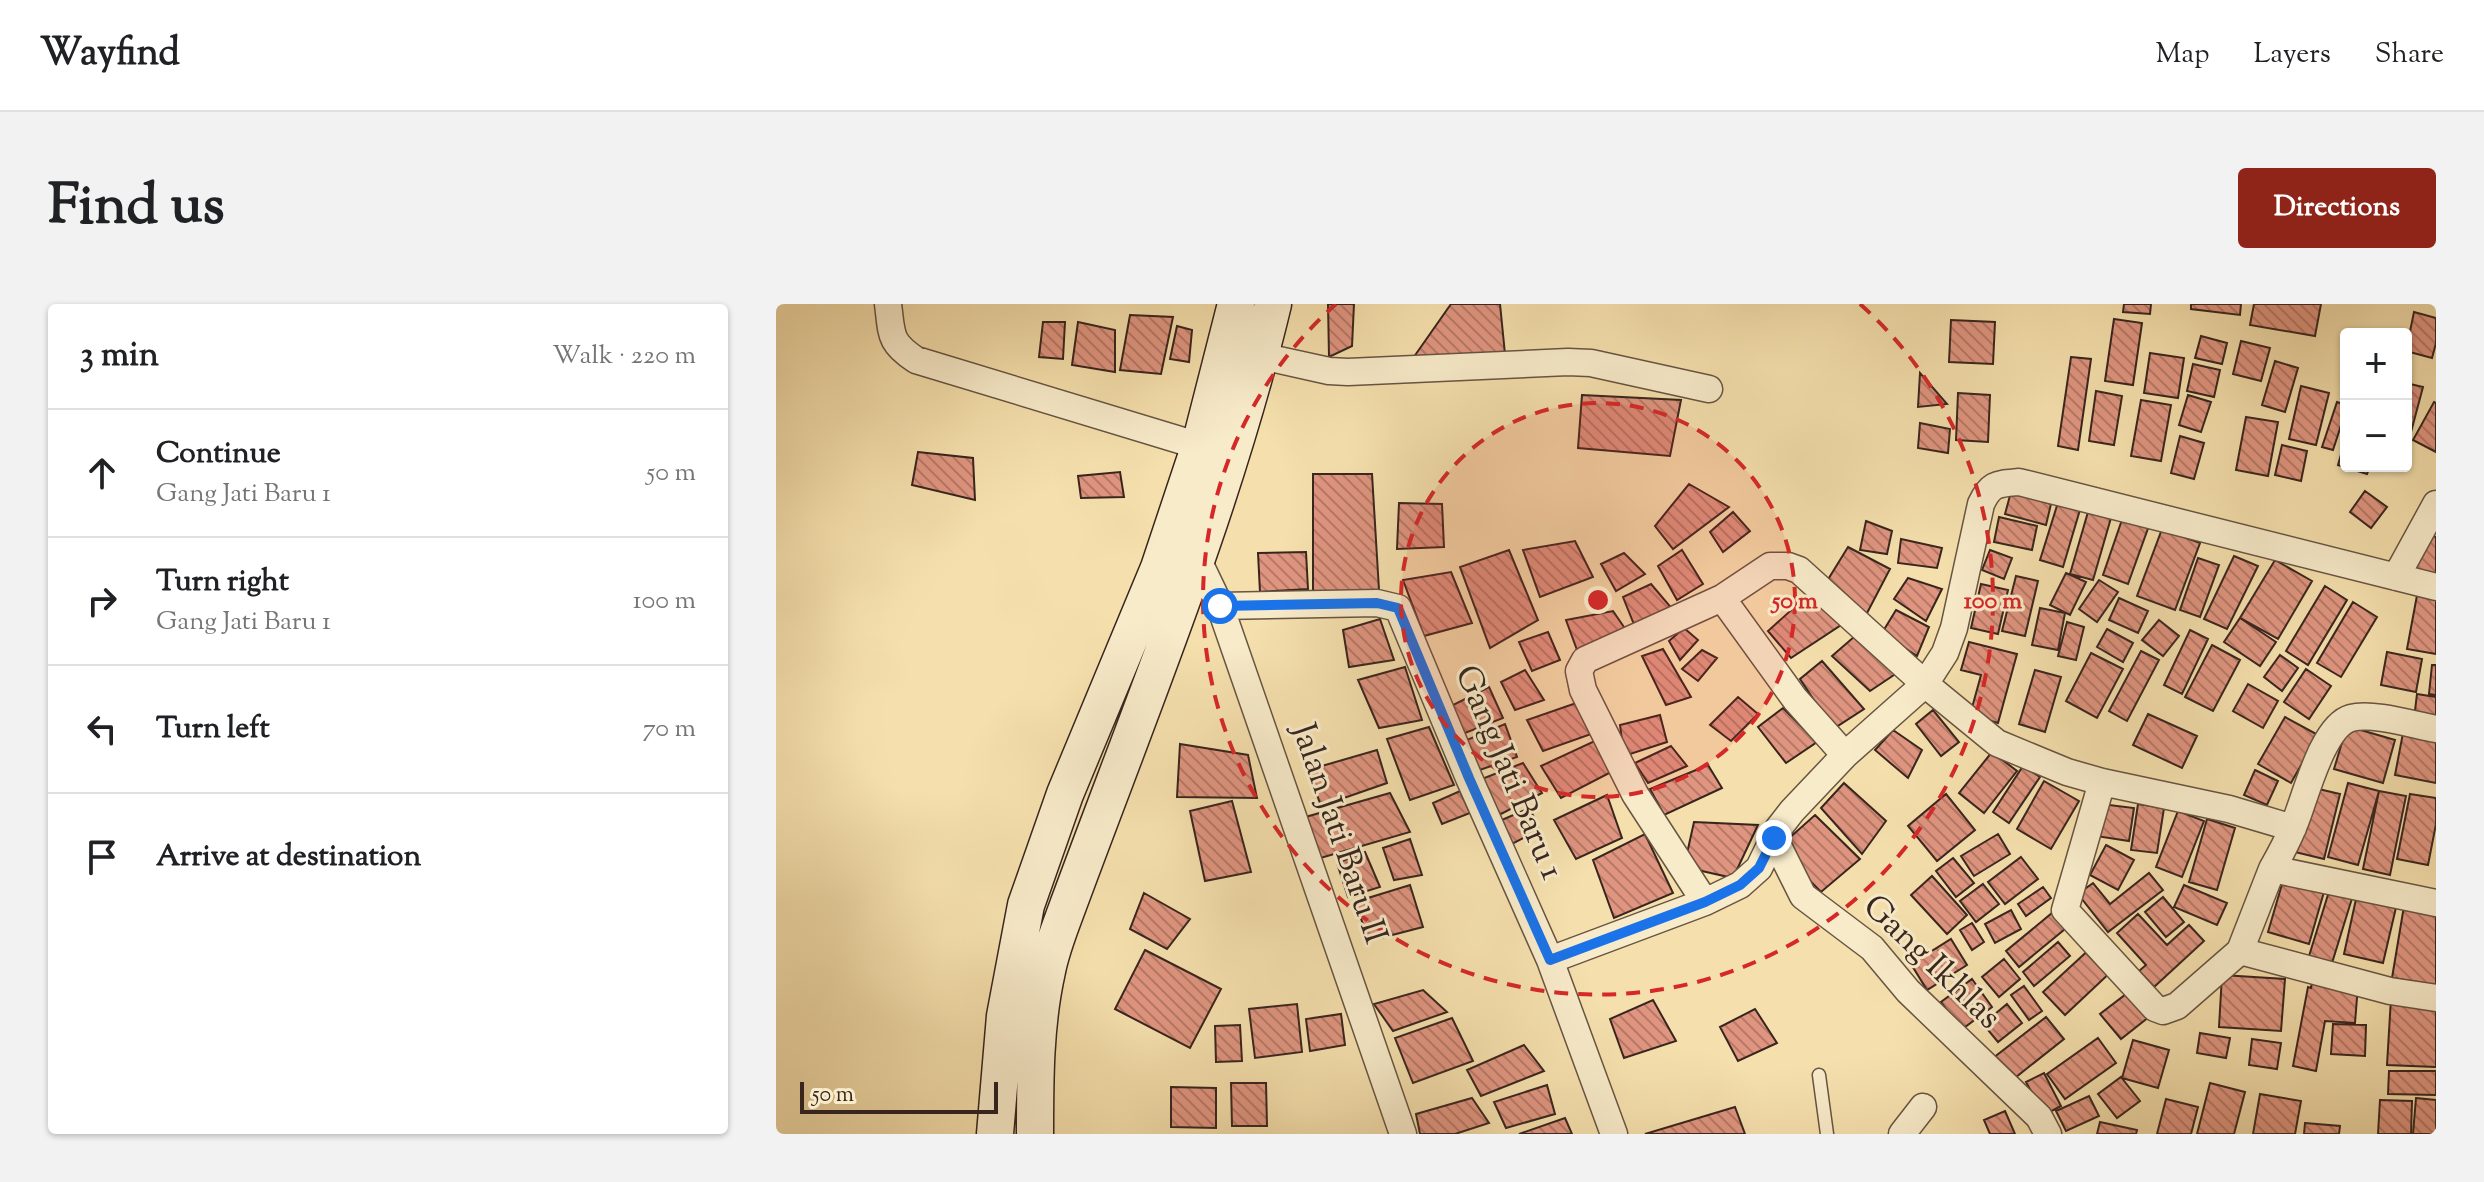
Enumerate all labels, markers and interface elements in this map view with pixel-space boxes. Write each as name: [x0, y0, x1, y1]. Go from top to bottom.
text: Wayfind: [40, 28, 180, 82]
text: Map: [2156, 35, 2209, 75]
text: Layers: [2253, 35, 2331, 75]
text: Share: [2375, 35, 2444, 75]
text: Find us: [48, 168, 224, 249]
button: Directions: [2238, 168, 2436, 248]
map controls: [2340, 328, 2412, 472]
button: +: [2340, 328, 2412, 400]
text: 3 min: [80, 332, 159, 381]
text: Walk · 220 m: [552, 338, 696, 375]
button: −: [2340, 400, 2412, 472]
text: Continue: [156, 433, 281, 476]
icon: ahead: [80, 451, 124, 495]
text: 50 m: [646, 455, 696, 492]
text: Gang Jati Baru 1: [156, 476, 331, 513]
text: Turn right: [156, 561, 289, 604]
icon: right: [80, 579, 124, 623]
text: 100 m: [633, 583, 696, 620]
text: 50 m: [1770, 585, 1818, 619]
text: 100 m: [1964, 585, 2022, 619]
centre of rings: [1584, 586, 1612, 614]
route start: [1202, 588, 1238, 624]
text: Gang Jati Baru 1: [156, 604, 331, 641]
street label: Gang Jati Baru 1: [1441, 658, 1575, 888]
icon: left: [80, 707, 124, 751]
text: Turn left: [156, 708, 270, 751]
text: 70 m: [643, 711, 696, 748]
street label: Jalan Jati Baru II: [1277, 715, 1399, 951]
route end: [1756, 820, 1792, 856]
icon: arrive: [80, 835, 124, 879]
text: Arrive at destination: [156, 836, 421, 879]
street label: Gang Ikhlas: [1851, 884, 2011, 1042]
scale bar: [800, 1078, 998, 1114]
text: 50 m: [812, 1080, 854, 1112]

